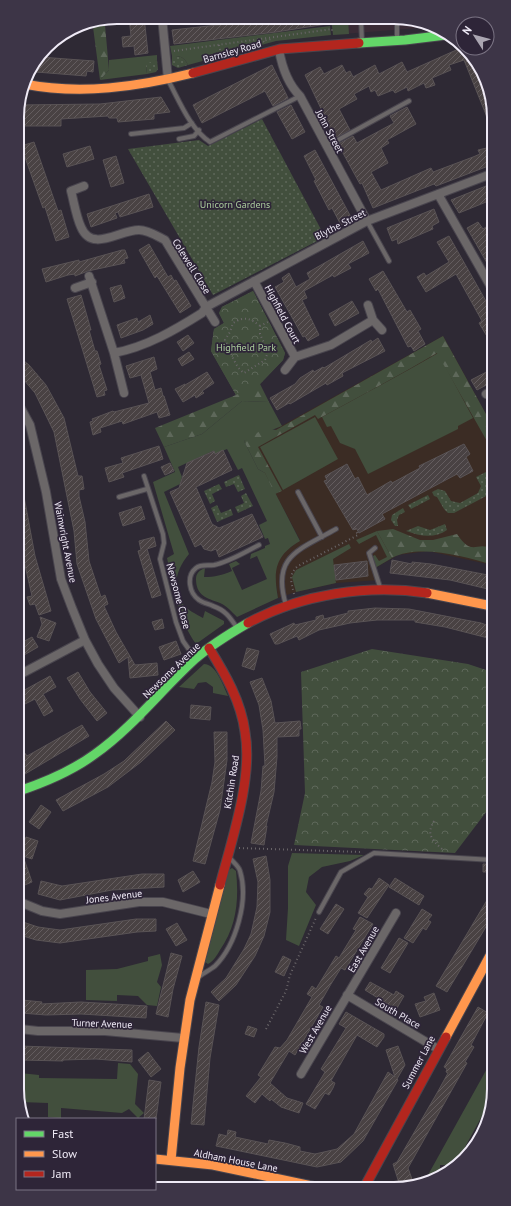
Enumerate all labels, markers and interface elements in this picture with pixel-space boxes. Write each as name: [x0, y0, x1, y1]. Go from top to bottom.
north arrow: [455, 16, 495, 56]
text: N: [459, 23, 475, 37]
street label: Barnsley Road: [202, 37, 263, 66]
street label: John Street: [312, 106, 347, 156]
park label: Unicorn Gardens: [200, 198, 270, 211]
street label: Blythe Street: [313, 206, 368, 243]
street label: Colewell Close: [169, 236, 214, 296]
street label: Highfield Court: [262, 283, 304, 346]
park label: Highfield Park: [216, 341, 276, 354]
street label: Wainwright Avenue: [51, 500, 80, 584]
street label: Newsome Close: [163, 562, 194, 631]
street label: Newsome Avenue: [140, 639, 203, 701]
street label: Kitchin Road: [221, 754, 242, 810]
street label: Jones Avenue: [84, 887, 143, 907]
street label: East Avenue: [345, 924, 382, 975]
street label: South Place: [373, 995, 423, 1032]
street label: West Avenue: [296, 1003, 335, 1056]
street label: Turner Avenue: [71, 1016, 133, 1031]
street label: Summer Lane: [399, 1033, 438, 1091]
legend: [16, 1118, 156, 1190]
text: Fast: [52, 1126, 73, 1141]
text: Slow: [52, 1146, 77, 1161]
street label: Aldham House Lane: [193, 1146, 279, 1175]
text: Jam: [51, 1166, 71, 1181]

